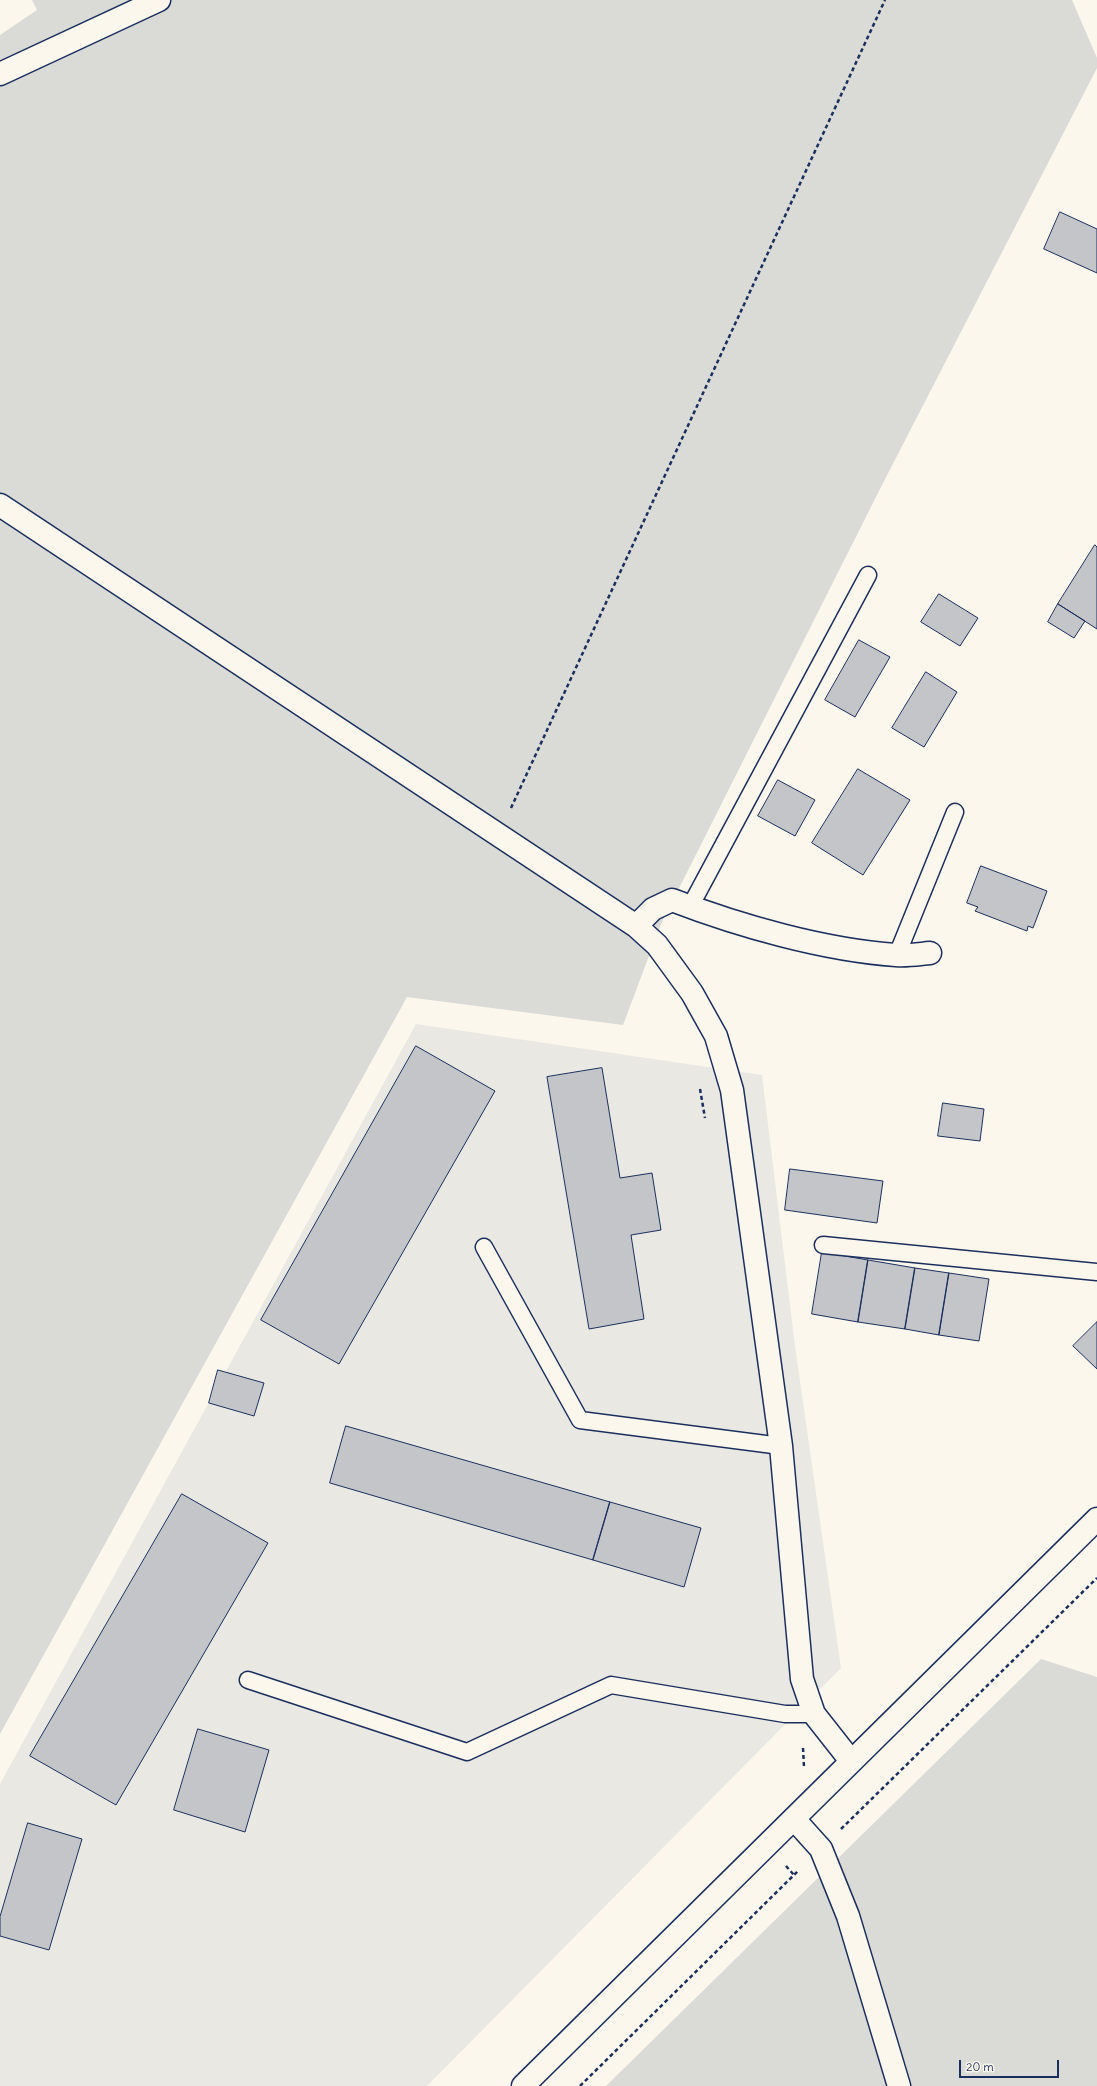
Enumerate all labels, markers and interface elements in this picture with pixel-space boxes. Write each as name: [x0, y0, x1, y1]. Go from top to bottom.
scale bar: [961, 2052, 1061, 2078]
text: 20 m: [966, 2059, 994, 2074]

